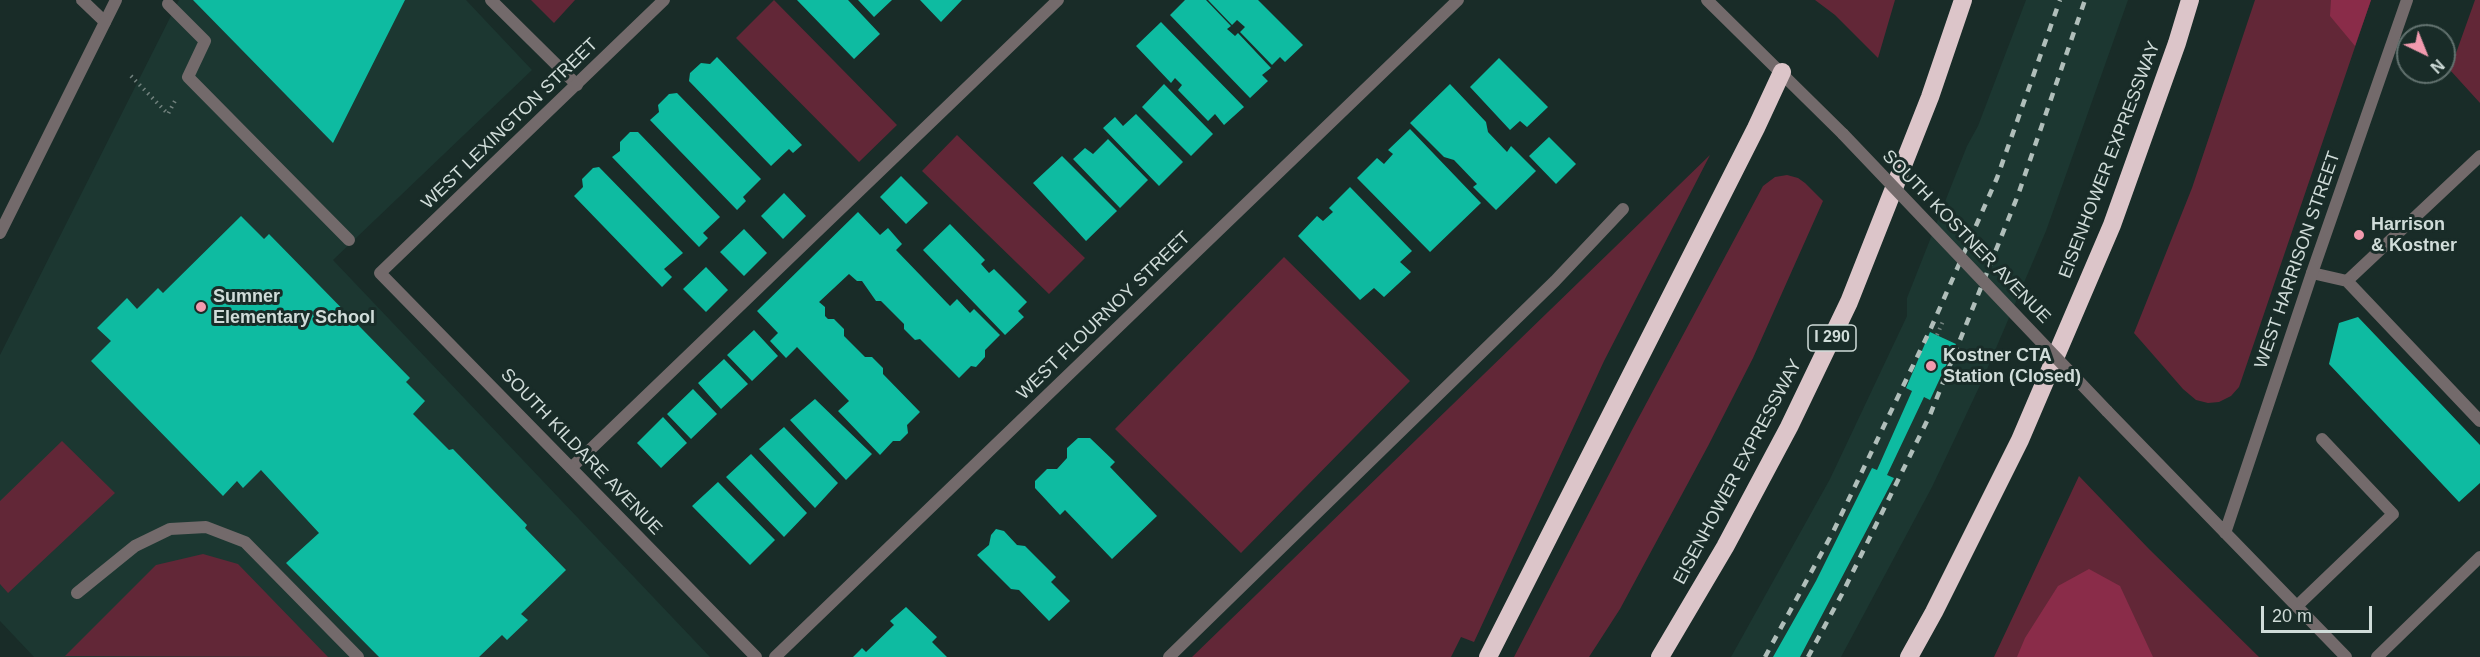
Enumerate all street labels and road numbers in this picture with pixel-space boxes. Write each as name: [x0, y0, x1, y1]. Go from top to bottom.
street label: WEST LEXINGTON STREET: [417, 34, 603, 214]
street label: EISENHOWER EXPRESSWAY: [2055, 38, 2165, 282]
street label: SOUTH KOSTNER AVENUE: [1877, 146, 2055, 328]
street label: WEST HARRISON STREET: [2251, 149, 2345, 371]
street label: WEST FLOURNOY STREET: [1013, 227, 1195, 405]
road number: I 290: [1808, 325, 1856, 351]
street label: EISENHOWER EXPRESSWAY: [1669, 356, 1807, 588]
street label: SOUTH KILDARE AVENUE: [496, 364, 666, 540]

